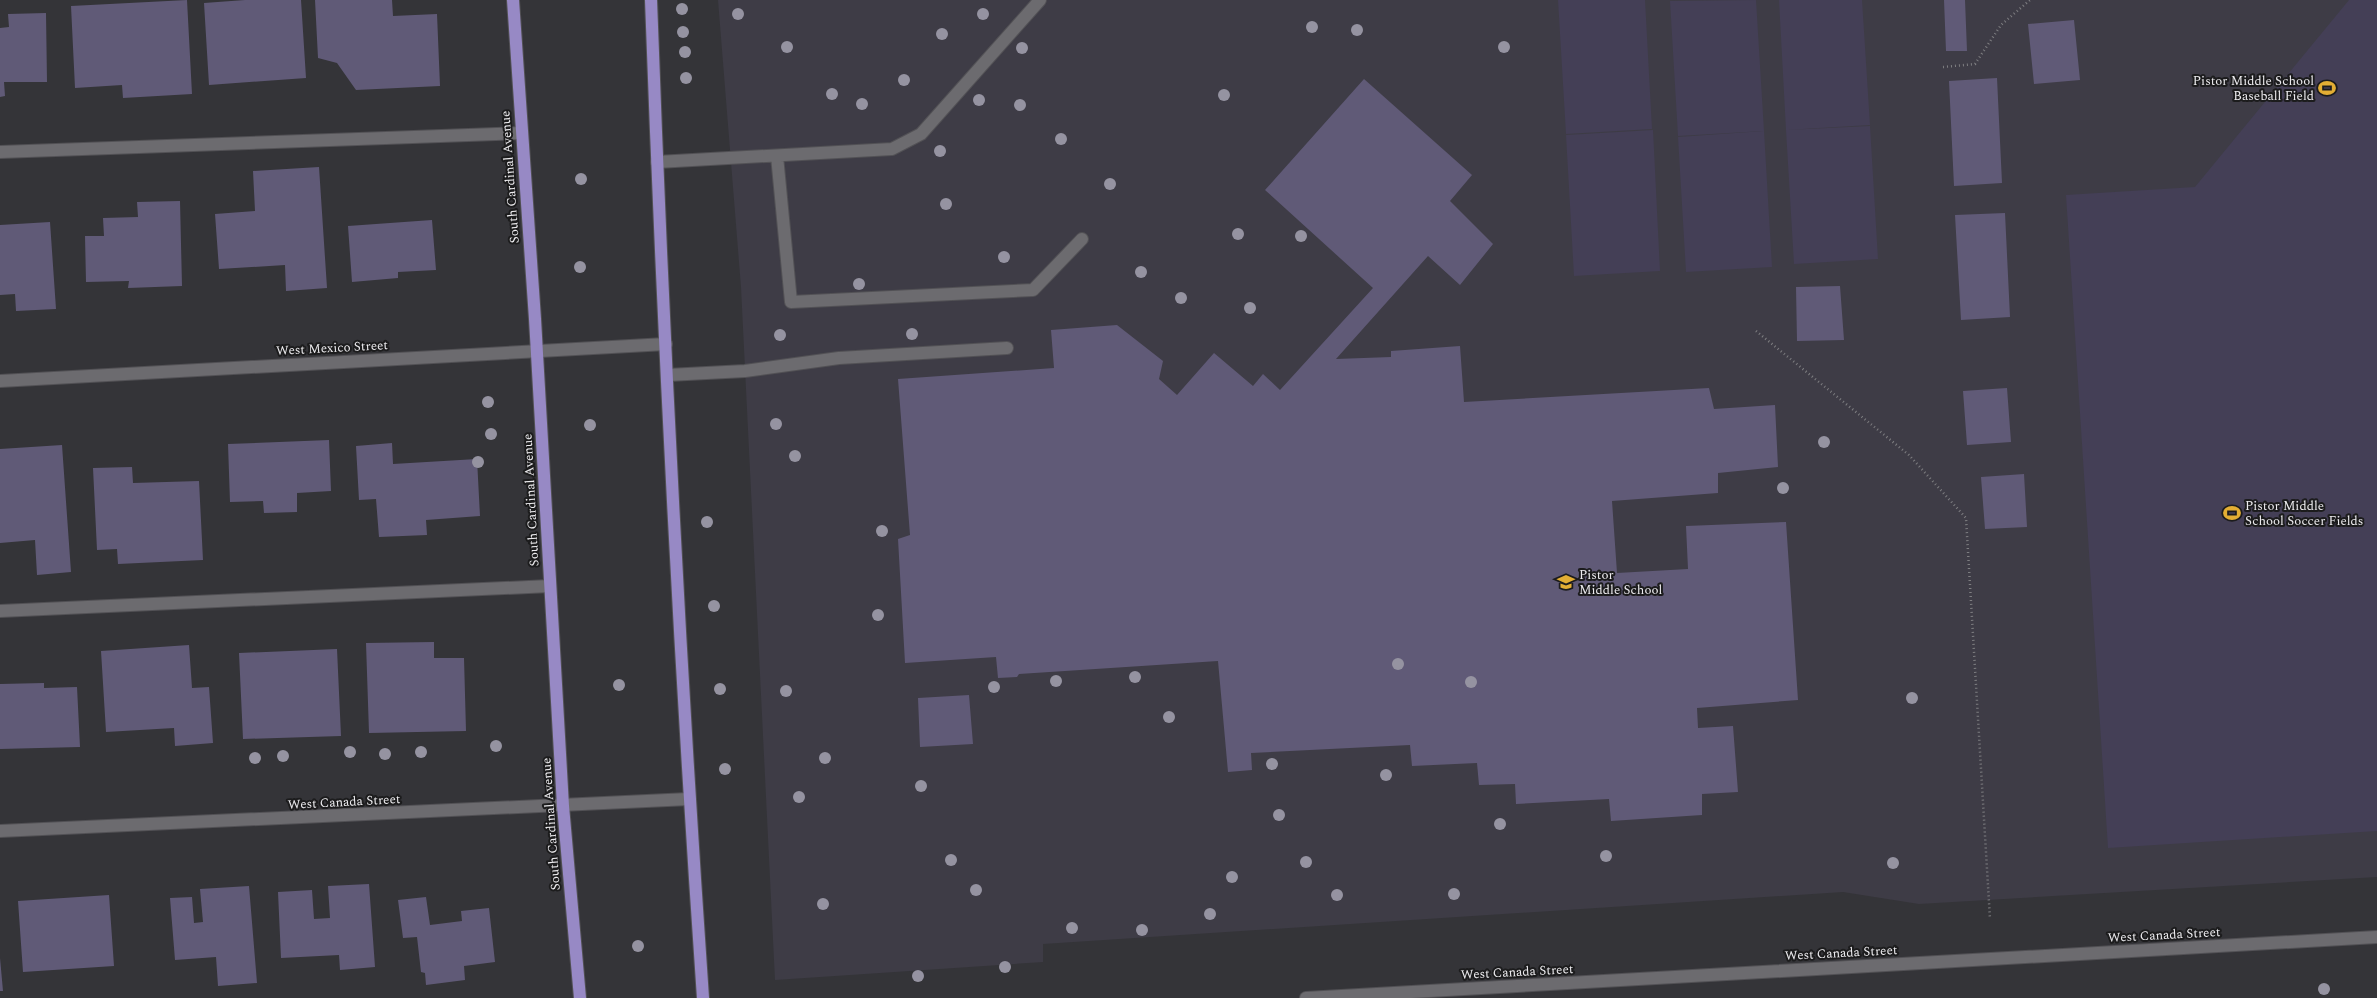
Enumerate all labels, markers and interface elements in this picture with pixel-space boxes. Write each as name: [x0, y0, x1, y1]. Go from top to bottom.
place label: Pistor Middle School Baseball Field: [2193, 71, 2314, 106]
sports icon: Pistor Middle School Baseball Field: [2317, 78, 2337, 98]
street label: South Cardinal Avenue: [495, 110, 525, 244]
street label: West Mexico Street: [276, 335, 389, 361]
street label: South Cardinal Avenue: [518, 433, 544, 567]
place label: Pistor Middle School Soccer Fields: [2245, 496, 2363, 531]
sports icon: Pistor Middle School Soccer Fields: [2222, 503, 2242, 523]
place label: Pistor Middle School: [1579, 565, 1662, 600]
school or university icon: Pistor Middle School: [1556, 572, 1576, 592]
street label: South Cardinal Avenue: [536, 757, 566, 891]
street label: West Canada Street: [287, 789, 401, 815]
street label: West Canada Street: [2107, 922, 2221, 948]
street label: West Canada Street: [1784, 940, 1898, 966]
street label: West Canada Street: [1460, 959, 1574, 985]

